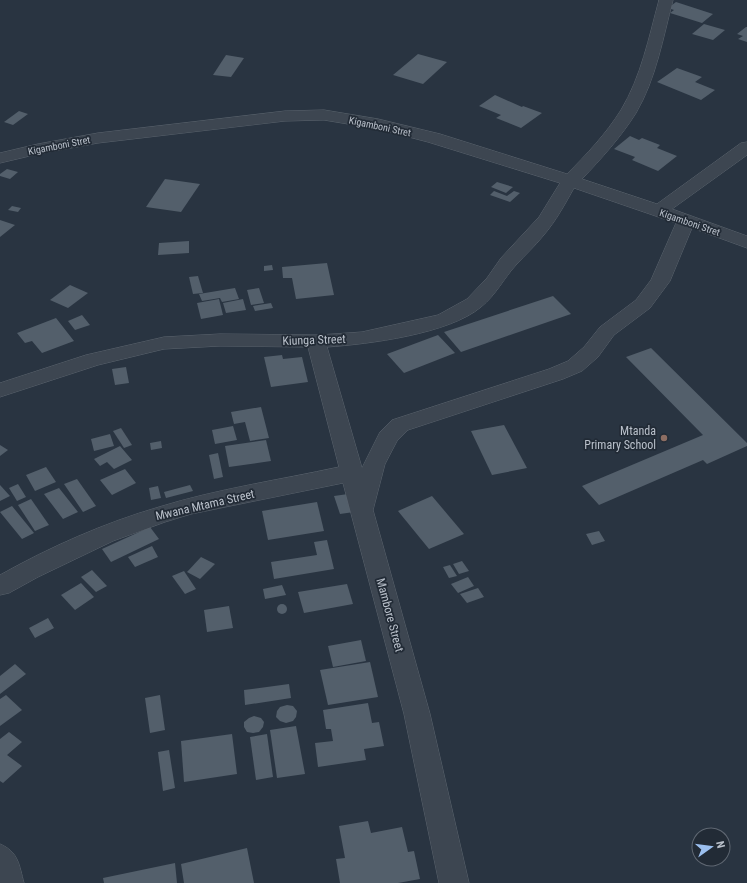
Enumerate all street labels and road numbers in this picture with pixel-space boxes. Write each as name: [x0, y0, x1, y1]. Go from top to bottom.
street label: Kigamboni Stret: [348, 115, 412, 138]
street label: Kigamboni Stret: [27, 134, 91, 157]
street label: Kigamboni Stret: [658, 207, 722, 238]
street label: Kiunga Street: [282, 332, 346, 348]
street label: Mwana Mtama Street: [154, 487, 256, 523]
street label: Mambore Street: [373, 577, 407, 654]

